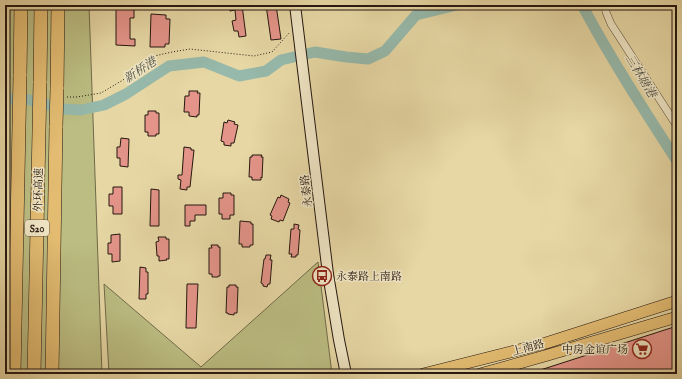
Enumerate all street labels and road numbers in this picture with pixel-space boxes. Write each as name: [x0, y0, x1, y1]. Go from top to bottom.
street label: 外环高速: [32, 168, 46, 212]
street label: 永泰路: [298, 174, 316, 208]
road number: S20: [25, 220, 49, 236]
street label: 上南路: [511, 337, 546, 359]

